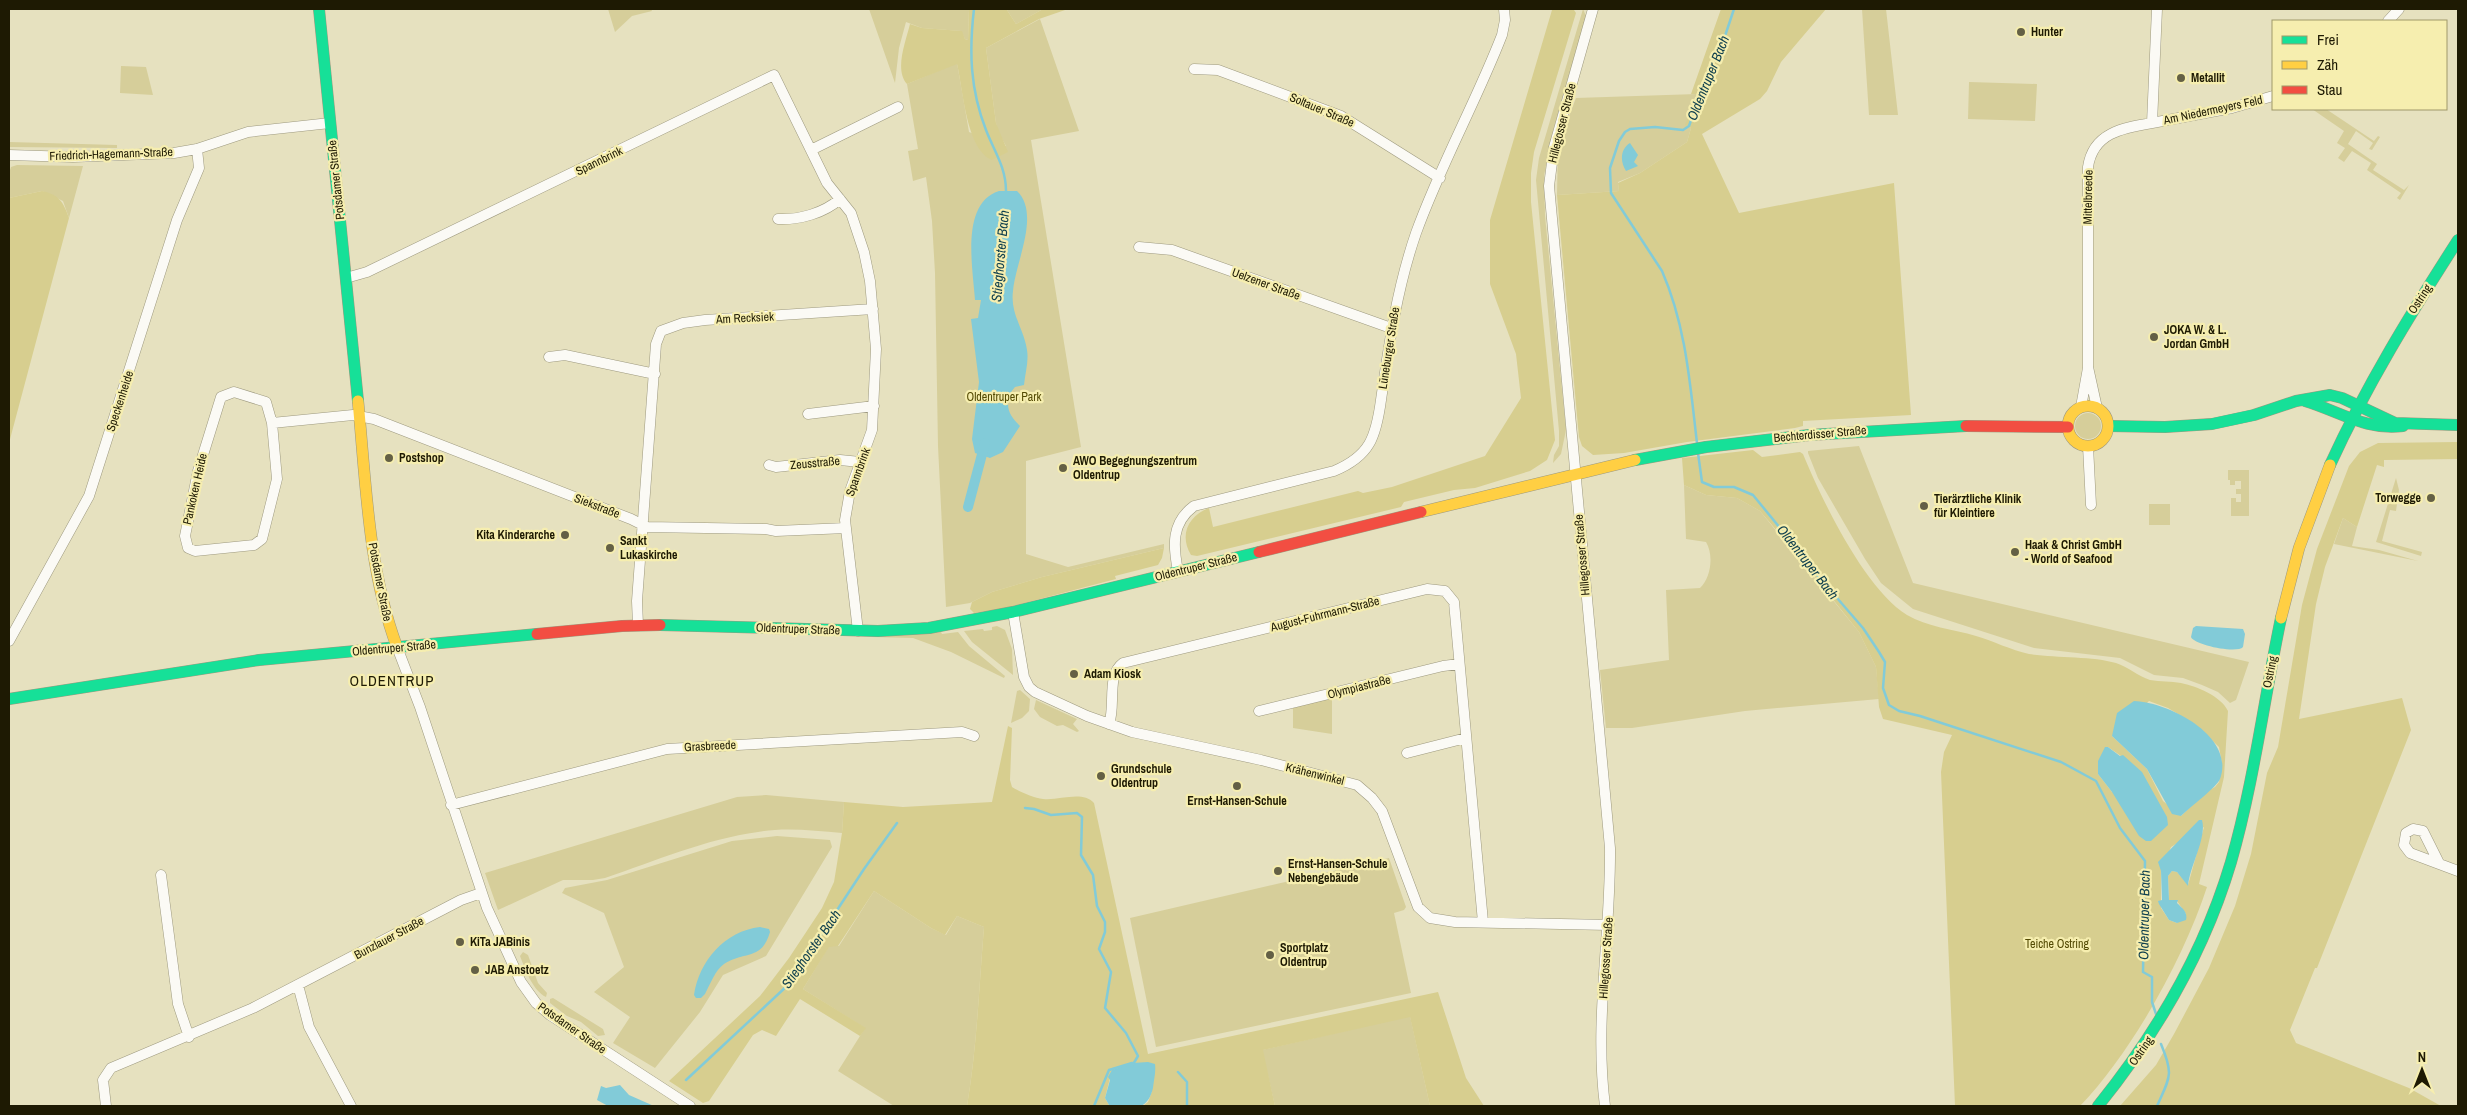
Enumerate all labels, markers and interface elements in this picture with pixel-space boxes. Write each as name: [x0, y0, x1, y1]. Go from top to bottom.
legend: [2272, 20, 2447, 110]
place label: Hunter: [2031, 24, 2063, 40]
marker: Hunter: [2015, 26, 2027, 38]
text: Frei: [2317, 29, 2339, 50]
water label: Oldentruper Bach: [1683, 33, 1733, 123]
text: Zäh: [2317, 54, 2338, 75]
place label: Metallit: [2191, 70, 2226, 86]
marker: Metallit: [2175, 72, 2187, 84]
text: Stau: [2317, 79, 2342, 100]
street label: Hillegosser Straße: [1544, 82, 1580, 164]
street label: Soltauer Straße: [1287, 89, 1357, 131]
street label: Am Niedermeyers Feld: [2161, 92, 2264, 129]
street label: Potsdamer Straße: [324, 139, 348, 221]
street label: Spannbrink: [573, 143, 625, 179]
street label: Friedrich-Hagemann-Straße: [49, 144, 173, 164]
street label: Mittelbreede: [2080, 170, 2096, 224]
water label: Stieghorster Bach: [987, 209, 1013, 303]
street label: Uelzener Straße: [1230, 264, 1302, 304]
street label: Ostring: [2404, 281, 2436, 317]
street label: Lüneburger Straße: [1375, 306, 1403, 390]
street label: Am Recksiek: [715, 308, 774, 328]
place label: JOKA W. & L. Jordan GmbH: [2164, 322, 2229, 352]
marker: JOKA W. & L. Jordan GmbH: [2148, 331, 2160, 343]
street label: Speckenheide: [103, 369, 137, 433]
park label: Oldentruper Park: [967, 389, 1042, 405]
street label: Bechterdisser Straße: [1773, 422, 1867, 446]
street label: Spannbrink: [842, 446, 874, 498]
place label: Postshop: [399, 450, 444, 466]
street label: Pankoken Heide: [179, 452, 211, 526]
marker: Postshop: [383, 452, 395, 464]
street label: Zeusstraße: [790, 453, 840, 473]
place label: AWO Begegnungszentrum Oldentrup: [1073, 453, 1197, 483]
marker: AWO Begegnungszentrum Oldentrup: [1057, 462, 1069, 474]
street label: Siekstraße: [572, 490, 622, 522]
place label: Torwegge: [2375, 490, 2422, 506]
place label: Tierärztliche Klinik für Kleintiere: [1934, 491, 2022, 521]
marker: Torwegge: [2425, 492, 2437, 504]
marker: Tierärztliche Klinik für Kleintiere: [1918, 500, 1930, 512]
street label: Hillegosser Straße: [1570, 514, 1594, 596]
water label: Oldentruper Bach: [1773, 521, 1843, 603]
place label: Kita Kinderarche: [476, 527, 556, 543]
marker: Kita Kinderarche: [559, 529, 571, 541]
place label: Sankt Lukaskirche: [620, 533, 678, 563]
place label: Haak & Christ GmbH - World of Seafood: [2025, 537, 2122, 567]
street label: Potsdamer Straße: [365, 541, 395, 623]
marker: Sankt Lukaskirche: [604, 542, 616, 554]
marker: Haak & Christ GmbH - World of Seafood: [2009, 546, 2021, 558]
street label: Oldentruper Straße: [1153, 549, 1239, 585]
street label: August-Fuhrmann-Straße: [1268, 593, 1381, 636]
street label: Oldentruper Straße: [756, 620, 840, 638]
street label: Oldentruper Straße: [351, 636, 437, 660]
street label: Ostring: [2259, 654, 2281, 689]
place label: Adam Kiosk: [1084, 666, 1141, 682]
marker: Adam Kiosk: [1068, 668, 1080, 680]
district label: OLDENTRUP: [350, 670, 434, 691]
street label: Olympiastraße: [1326, 671, 1392, 703]
street label: Grasbreede: [684, 737, 736, 755]
street label: Krähenwinkel: [1284, 759, 1346, 789]
place label: Grundschule Oldentrup: [1111, 761, 1172, 791]
marker: Grundschule Oldentrup: [1095, 770, 1107, 782]
marker: Ernst-Hansen-Schule: [1231, 780, 1243, 792]
place label: Ernst-Hansen-Schule: [1187, 793, 1287, 809]
place label: Ernst-Hansen-Schule Nebengebäude: [1288, 856, 1388, 886]
marker: Ernst-Hansen-Schule Nebengebäude: [1272, 865, 1284, 877]
water label: Oldentruper Bach: [2134, 870, 2154, 960]
water label: Stieghorster Bach: [777, 906, 845, 992]
street label: Bunzlauer Straße: [351, 913, 427, 963]
street label: Hillegosser Straße: [1595, 917, 1617, 999]
place label: KiTa JABinis: [470, 934, 531, 950]
marker: KiTa JABinis: [454, 936, 466, 948]
park label: Teiche Ostring: [2025, 936, 2090, 952]
place label: Sportplatz Oldentrup: [1280, 940, 1328, 970]
marker: Sportplatz Oldentrup: [1264, 949, 1276, 961]
place label: JAB Anstoetz: [485, 962, 549, 978]
marker: JAB Anstoetz: [469, 964, 481, 976]
street label: Potsdamer Straße: [535, 999, 609, 1057]
street label: Ostring: [2125, 1033, 2157, 1069]
north arrow: [2397, 1045, 2447, 1095]
text: N: [2418, 1048, 2426, 1066]

